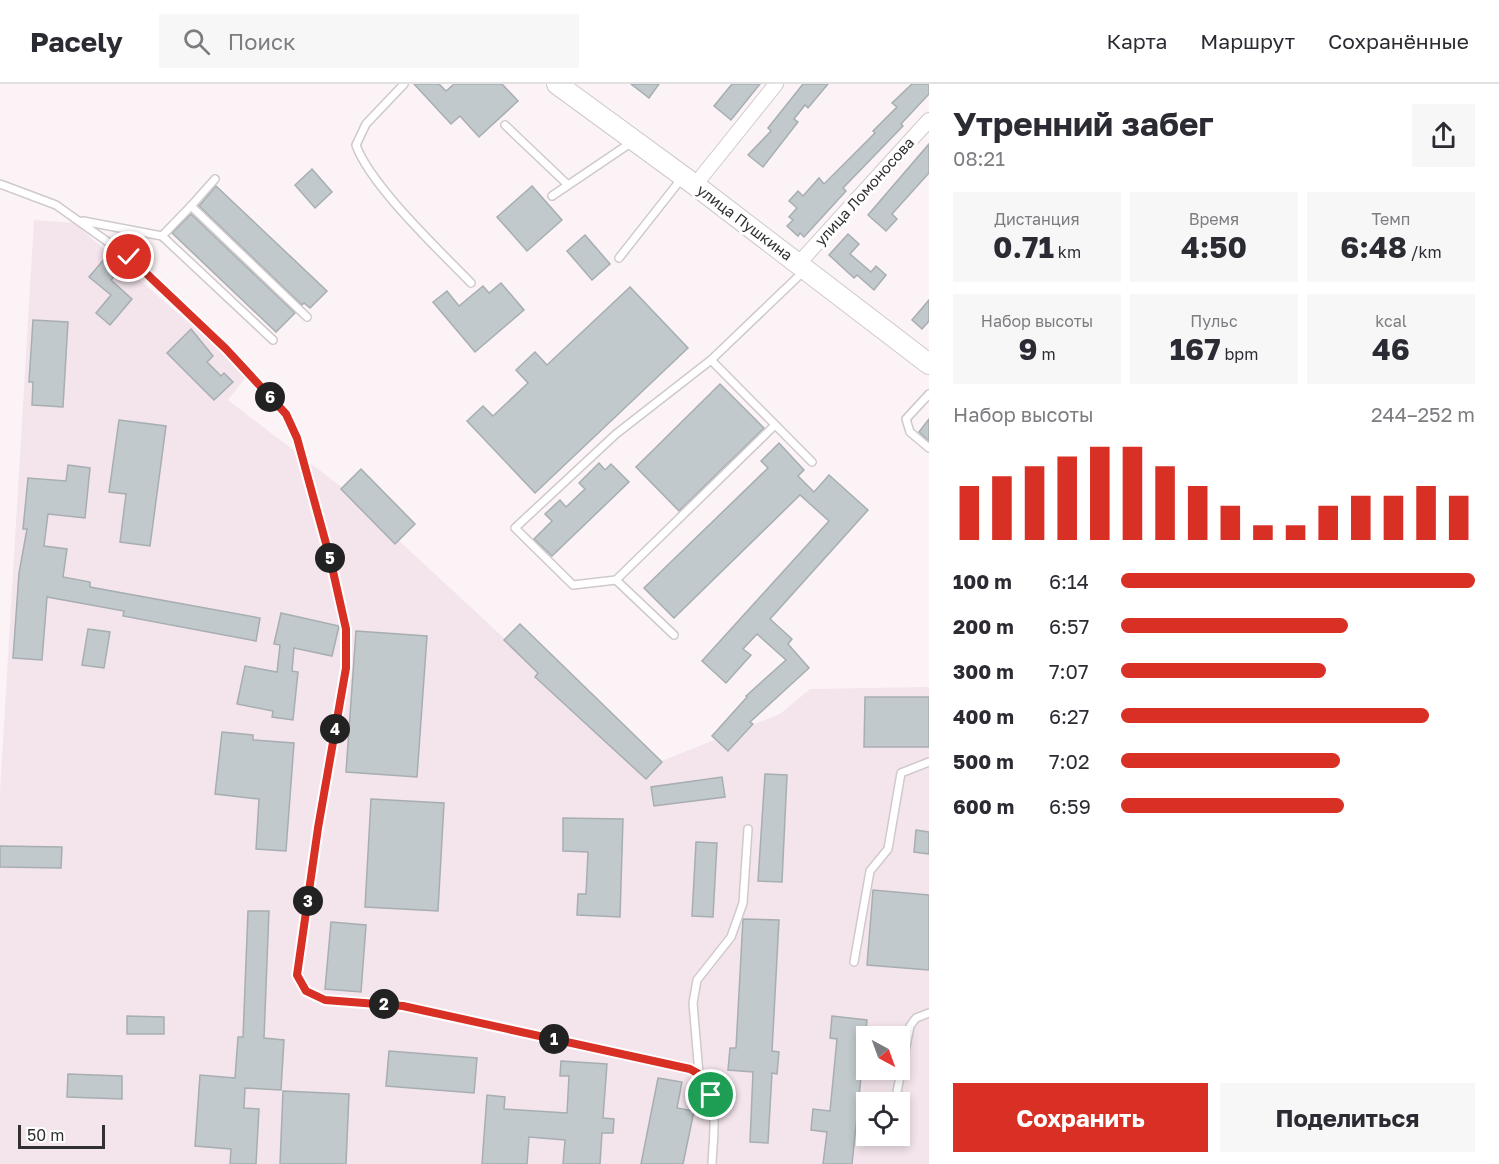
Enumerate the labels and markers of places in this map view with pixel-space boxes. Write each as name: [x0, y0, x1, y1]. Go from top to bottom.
pin: [103, 231, 154, 282]
pin: 6: [255, 382, 285, 412]
pin: 5: [315, 543, 345, 573]
pin: 4: [320, 714, 350, 744]
pin: 3: [293, 886, 323, 916]
pin: 2: [369, 989, 399, 1019]
pin: 1: [539, 1024, 569, 1054]
pin: [685, 1069, 736, 1120]

